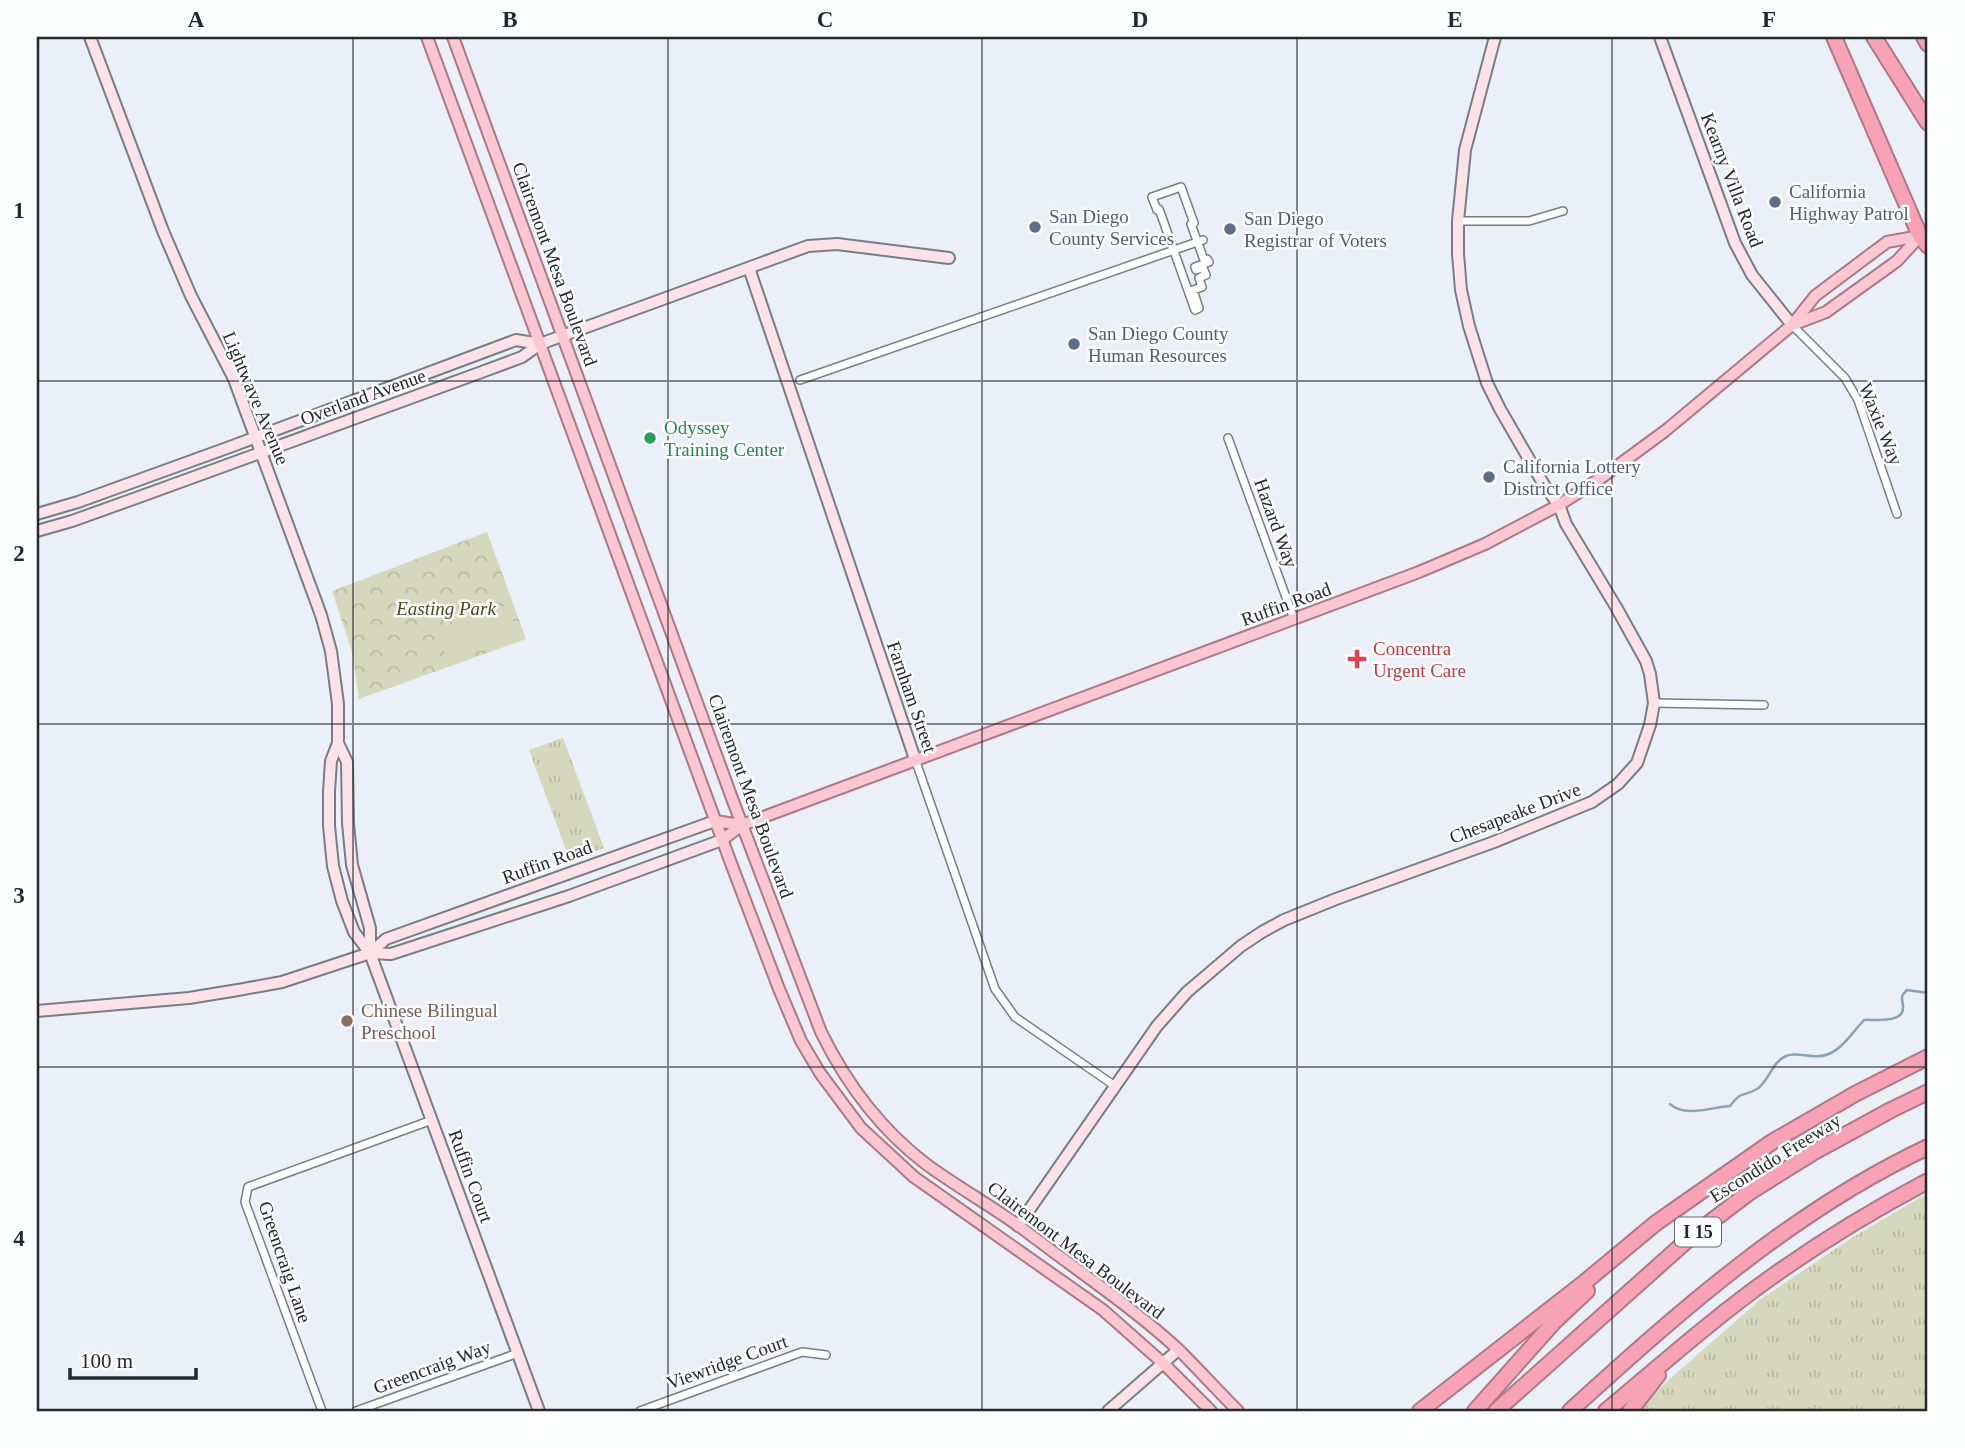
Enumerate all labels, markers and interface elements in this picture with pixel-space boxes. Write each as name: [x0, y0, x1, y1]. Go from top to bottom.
text: A: [188, 7, 205, 32]
text: B: [502, 7, 518, 32]
text: C: [817, 7, 833, 32]
text: D: [1132, 7, 1148, 32]
text: E: [1447, 7, 1463, 32]
text: F: [1762, 7, 1776, 32]
street label: Kearny Villa Road: [1697, 110, 1767, 251]
street label: Clairemont Mesa Boulevard: [508, 159, 602, 369]
place label: California Highway Patrol: [1789, 181, 1909, 224]
marker: California Highway Patrol: [1767, 194, 1783, 210]
text: 1: [13, 198, 25, 223]
place label: San Diego County Services: [1049, 206, 1174, 249]
place label: San Diego Registrar of Voters: [1244, 208, 1387, 251]
marker: San Diego County Services: [1027, 219, 1043, 235]
marker: San Diego Registrar of Voters: [1222, 221, 1238, 237]
place label: San Diego County Human Resources: [1088, 323, 1229, 366]
street label: Lightwave Avenue: [218, 328, 294, 468]
marker: San Diego County Human Resources: [1066, 336, 1082, 352]
street label: Overland Avenue: [297, 365, 429, 429]
street label: Waxie Way: [1855, 380, 1907, 469]
place label: Odyssey Training Center: [664, 417, 785, 460]
marker: Odyssey Training Center: [642, 430, 658, 446]
place label: California Lottery District Office: [1503, 456, 1641, 499]
marker: California Lottery District Office: [1481, 469, 1497, 485]
street label: Hazard Way: [1250, 475, 1302, 571]
text: 2: [13, 541, 25, 566]
street label: Ruffin Road: [1238, 578, 1334, 630]
park label: Easting Park: [395, 598, 496, 619]
street label: Farnham Street: [883, 638, 941, 756]
place label: Concentra Urgent Care: [1373, 638, 1466, 681]
marker: Concentra Urgent Care: [1347, 649, 1367, 669]
street label: Clairemont Mesa Boulevard: [704, 691, 798, 901]
street label: Chesapeake Drive: [1446, 778, 1584, 848]
street label: Ruffin Road: [499, 836, 595, 888]
text: 3: [13, 883, 25, 908]
place label: Chinese Bilingual Preschool: [361, 1000, 498, 1043]
marker: Chinese Bilingual Preschool: [339, 1013, 355, 1029]
street label: Escondido Freeway: [1706, 1109, 1845, 1207]
street label: Ruffin Court: [444, 1127, 498, 1226]
street label: Clairemont Mesa Boulevard: [984, 1177, 1169, 1323]
street label: Greencraig Lane: [254, 1198, 316, 1326]
road number: I 15: [1675, 1218, 1721, 1246]
text: 4: [13, 1226, 25, 1251]
street label: Viewridge Court: [664, 1330, 791, 1394]
scale bar: [70, 1336, 196, 1380]
street label: Greencraig Way: [371, 1336, 494, 1398]
text: 100 m: [80, 1349, 133, 1373]

